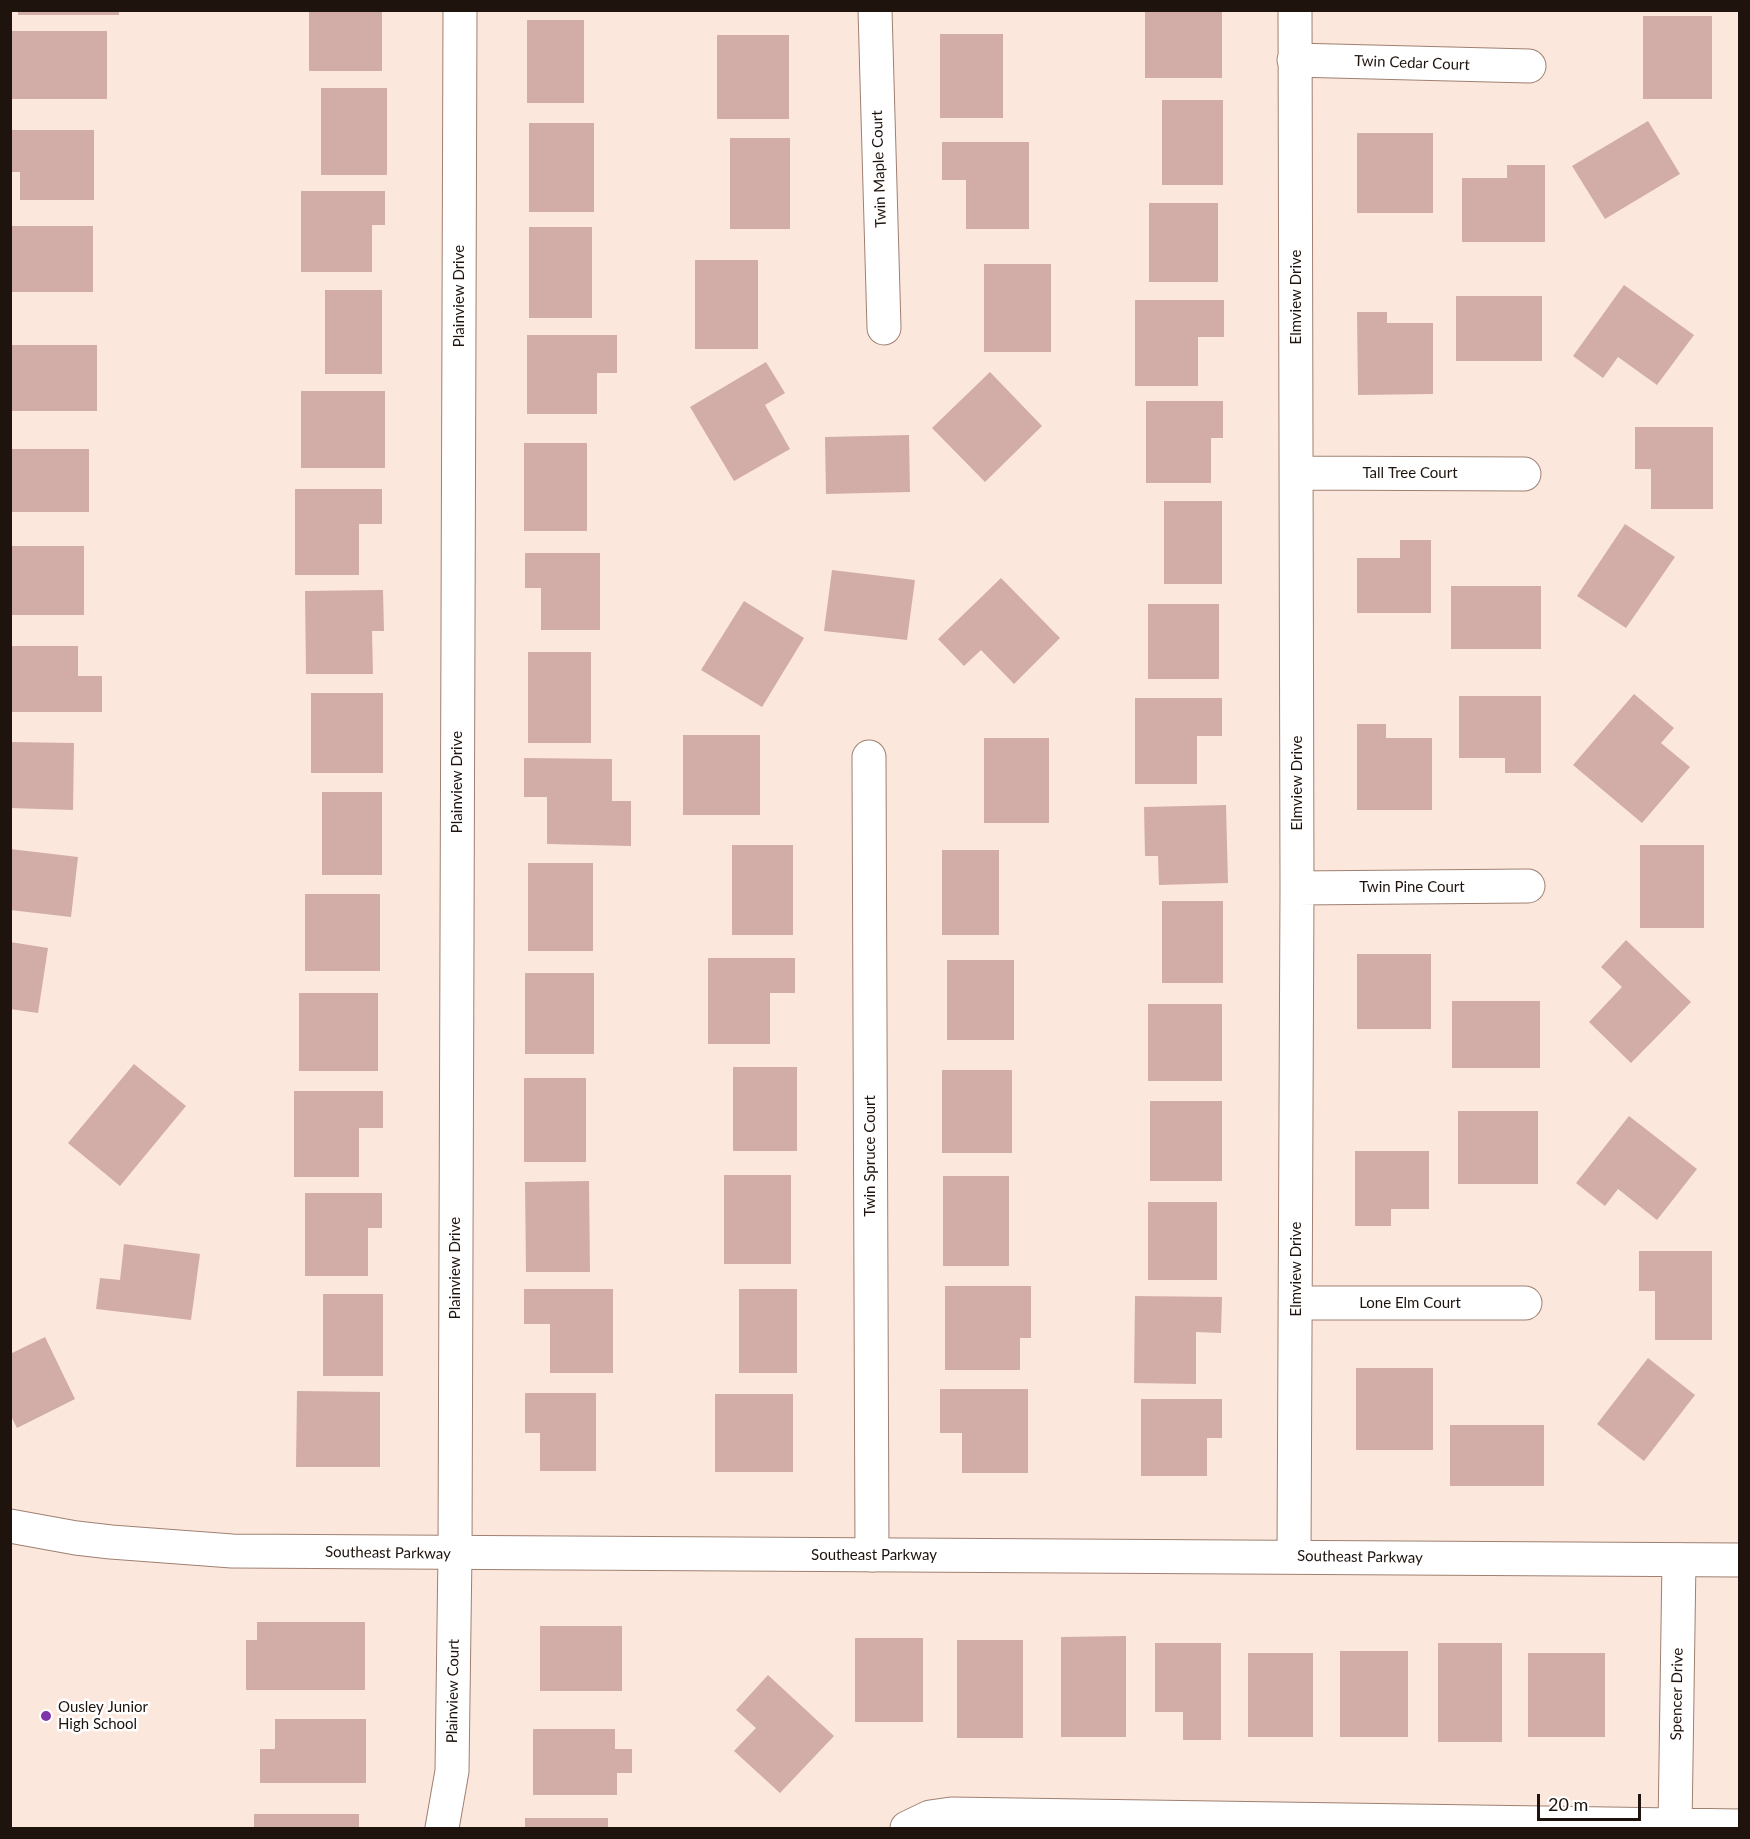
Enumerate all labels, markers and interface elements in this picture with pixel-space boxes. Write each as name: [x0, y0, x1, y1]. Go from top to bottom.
street label: Twin Cedar Court: [1354, 52, 1470, 74]
street label: Twin Maple Court: [868, 110, 890, 228]
street label: Plainview Drive: [450, 245, 468, 347]
street label: Elmview Drive: [1287, 250, 1305, 344]
street label: Tall Tree Court: [1362, 464, 1458, 482]
street label: Plainview Drive: [448, 731, 466, 833]
street label: Elmview Drive: [1288, 736, 1306, 830]
street label: Twin Pine Court: [1359, 878, 1465, 896]
street label: Twin Spruce Court: [861, 1095, 879, 1217]
street label: Plainview Drive: [446, 1217, 464, 1319]
street label: Elmview Drive: [1287, 1222, 1305, 1316]
street label: Lone Elm Court: [1359, 1294, 1461, 1312]
street label: Southeast Parkway: [325, 1543, 451, 1563]
street label: Southeast Parkway: [811, 1546, 937, 1564]
street label: Southeast Parkway: [1297, 1547, 1423, 1567]
street label: Plainview Court: [443, 1639, 463, 1743]
street label: Spencer Drive: [1667, 1648, 1687, 1740]
place label: Ousley Junior High School: [58, 1698, 148, 1733]
marker: Ousley Junior High School: [39, 1709, 53, 1723]
scale bar: [1540, 1782, 1644, 1820]
text: 20 m: [1548, 1793, 1588, 1815]

